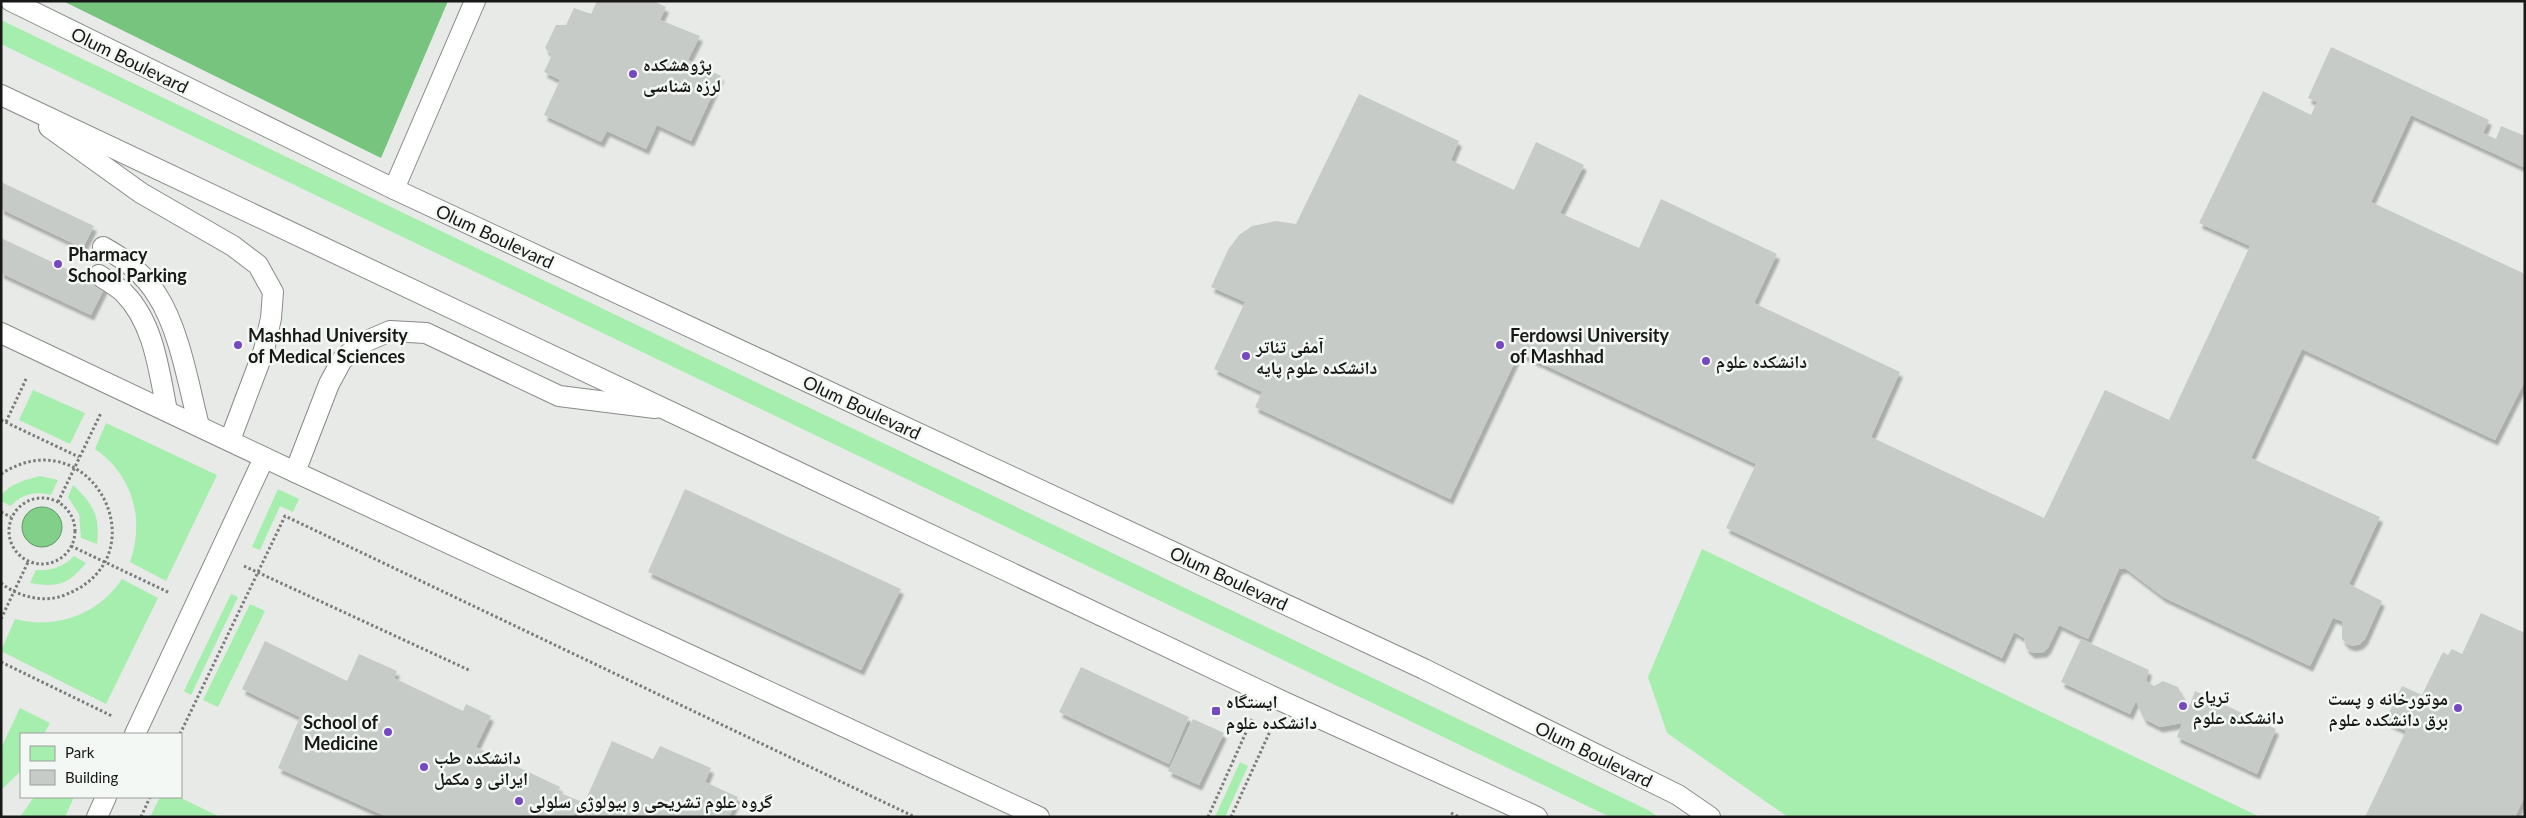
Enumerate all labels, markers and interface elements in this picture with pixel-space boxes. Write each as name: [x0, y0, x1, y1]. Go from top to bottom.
street label: Olum Boulevard: [68, 22, 192, 98]
place label: پژوهشکده لرزه شناسی: [643, 53, 721, 97]
marker: پژوهشکده لرزه شناسی: [627, 68, 639, 80]
street label: Olum Boulevard: [433, 199, 557, 273]
place label: Pharmacy School Parking: [68, 243, 187, 286]
marker: Pharmacy School Parking: [52, 258, 64, 270]
place label: Mashhad University of Medical Sciences: [248, 324, 408, 367]
place label: Ferdowsi University of Mashhad: [1510, 324, 1670, 367]
place label: آمفی تئاتر دانشکده علوم پایه: [1255, 335, 1378, 380]
marker: Mashhad University of Medical Sciences: [232, 339, 244, 351]
marker: Ferdowsi University of Mashhad: [1494, 339, 1506, 351]
marker: آمفی تئاتر دانشکده علوم پایه: [1240, 350, 1252, 362]
place label: دانشکده علوم: [1716, 350, 1807, 374]
marker: دانشکده علوم: [1700, 355, 1712, 367]
street label: Olum Boulevard: [800, 370, 924, 444]
street label: Olum Boulevard: [1167, 541, 1291, 615]
place label: تریای دانشکده علوم: [2193, 685, 2284, 730]
place label: موتورخانه و پست برق دانشکده علوم: [2328, 687, 2448, 732]
place label: ایستگاه دانشکده علوم: [1226, 690, 1317, 735]
marker: تریای دانشکده علوم: [2177, 700, 2189, 712]
marker: موتورخانه و پست برق دانشکده علوم: [2452, 702, 2464, 714]
marker: ایستگاه دانشکده علوم: [1210, 705, 1222, 717]
place label: School of Medicine: [303, 711, 379, 754]
street label: Olum Boulevard: [1532, 716, 1656, 792]
marker: School of Medicine: [382, 726, 394, 738]
legend: [20, 733, 182, 798]
text: Park: [65, 743, 95, 761]
place label: دانشکده طب ایرانی و مکمل: [434, 746, 528, 790]
marker: دانشکده طب ایرانی و مکمل: [418, 761, 430, 773]
text: Building: [65, 768, 118, 786]
place label: گروه علوم تشریحی و بیولوژی سلولی: [529, 790, 773, 814]
marker: گروه علوم تشریحی و بیولوژی سلولی: [513, 795, 525, 807]

